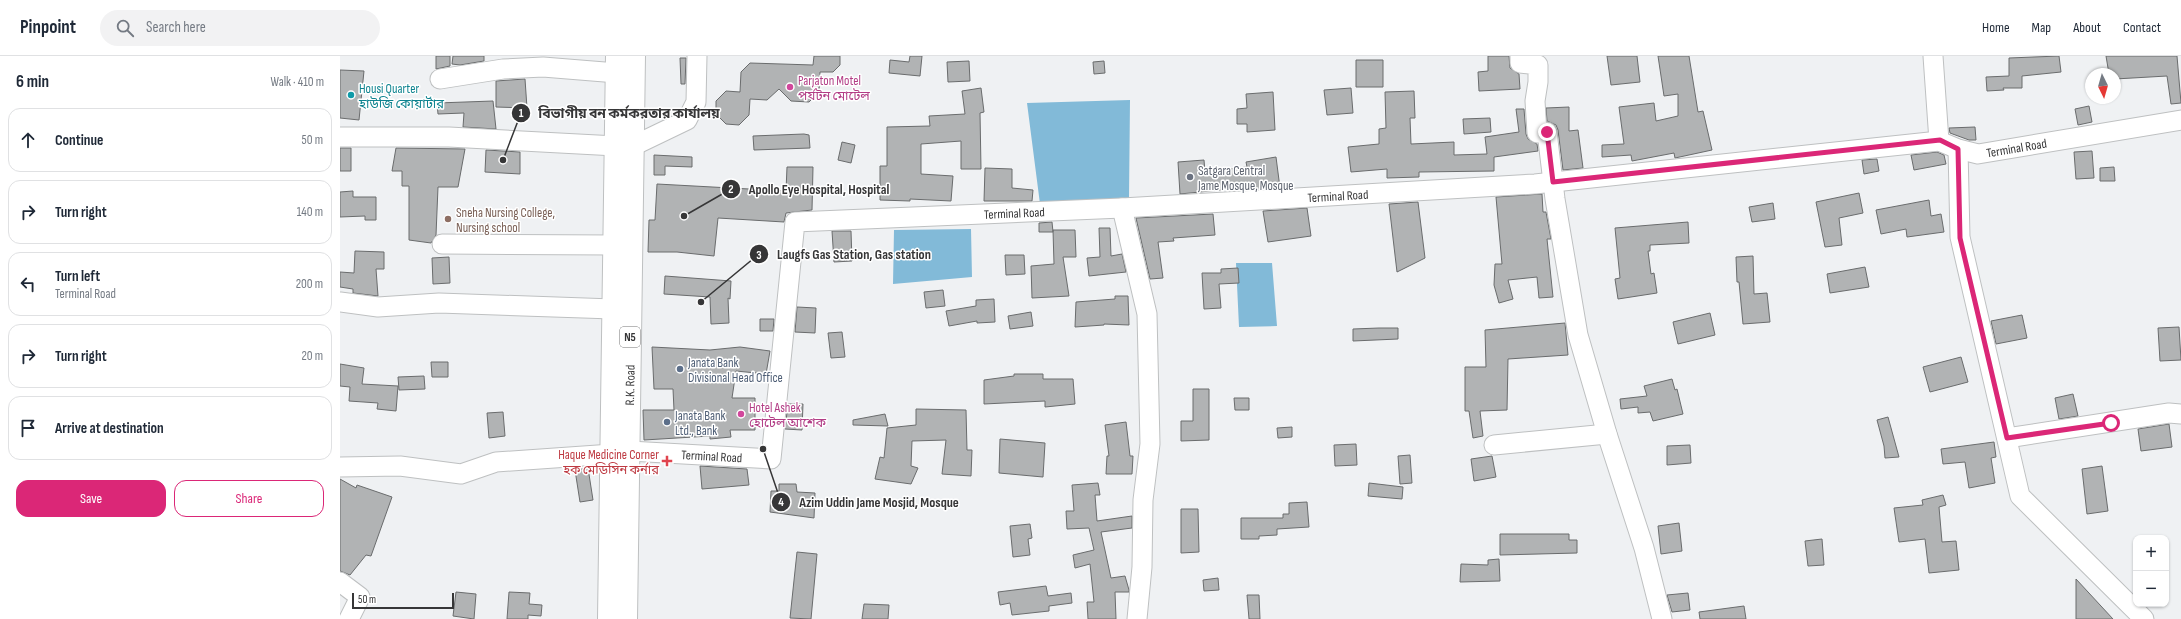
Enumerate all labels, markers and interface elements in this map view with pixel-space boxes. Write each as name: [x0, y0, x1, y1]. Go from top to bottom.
search box: [100, 10, 380, 46]
text: Pinpoint: [20, 16, 76, 39]
icon: search: [114, 17, 136, 39]
text: Search here: [146, 18, 206, 37]
text: Home: [1982, 19, 2010, 36]
text: Map: [2032, 19, 2051, 36]
text: About: [2073, 19, 2101, 36]
text: Contact: [2123, 19, 2161, 36]
north arrow: [2085, 68, 2121, 104]
text: 6 min: [16, 72, 49, 92]
place label: Parjaton Motel পর্যটন মোটেল: [798, 73, 870, 104]
text: Walk · 410 m: [271, 74, 324, 90]
place label: Housi Quarter হাউজি কোয়ার্টার: [358, 81, 444, 112]
marker: Parjaton Motel পর্যটন মোটেল: [785, 82, 795, 92]
marker: Housi Quarter হাউজি কোয়ার্টার: [346, 90, 356, 100]
callout: বিভাগীয় বন কর্মকরতার কার্যালয়: [511, 100, 728, 126]
text: বিভাগীয় বন কর্মকরতার কার্যালয়: [537, 104, 720, 122]
text: 1: [519, 106, 524, 121]
route end: [1538, 123, 1556, 141]
icon: ahead: [17, 129, 39, 151]
text: Continue: [55, 131, 104, 150]
text: 50 m: [302, 132, 323, 148]
street label: Terminal Road: [1985, 136, 2048, 161]
place label: Satgara Central Jame Mosque, Mosque: [1197, 163, 1294, 194]
marker: Satgara Central Jame Mosque, Mosque: [1185, 172, 1195, 182]
callout: Apollo Eye Hospital, Hospital: [721, 176, 897, 202]
text: Apollo Eye Hospital, Hospital: [748, 181, 889, 198]
text: 2: [728, 182, 734, 197]
street label: Terminal Road: [1307, 187, 1369, 206]
icon: right: [17, 201, 39, 223]
text: Turn right: [55, 203, 107, 222]
text: 140 m: [297, 204, 323, 220]
street label: Terminal Road: [984, 204, 1045, 223]
place label: Sneha Nursing College, Nursing school: [456, 205, 555, 236]
marker: Sneha Nursing College, Nursing school: [443, 214, 453, 224]
callout: Laugfs Gas Station, Gas station: [749, 241, 939, 267]
text: Laugfs Gas Station, Gas station: [777, 246, 931, 263]
text: 3: [756, 248, 762, 263]
text: Turn left: [55, 267, 100, 286]
icon: left: [17, 273, 39, 295]
text: 200 m: [296, 276, 323, 292]
text: Terminal Road: [55, 286, 116, 302]
road number: N5: [620, 327, 640, 347]
icon: right: [17, 345, 39, 367]
text: Turn right: [55, 347, 107, 366]
text: 20 m: [301, 348, 323, 364]
place label: Janata Bank Divisional Head Office: [687, 355, 783, 386]
marker: Janata Bank Divisional Head Office: [675, 364, 685, 374]
street label: R.K. Road: [622, 365, 639, 406]
place label: Hotel Ashek হোটেল আশেক: [749, 400, 827, 431]
place label: Janata Bank Ltd., Bank: [674, 408, 726, 439]
marker: Hotel Ashek হোটেল আশেক: [736, 409, 746, 419]
route start: [2102, 414, 2120, 432]
icon: arrive: [17, 417, 39, 439]
marker: Janata Bank Ltd., Bank: [662, 417, 672, 427]
text: Arrive at destination: [55, 419, 164, 438]
place label: Haque Medicine Corner হক মেডিসিন কর্নার: [558, 447, 659, 478]
street label: Terminal Road: [681, 447, 743, 466]
marker: Haque Medicine Corner হক মেডিসিন কর্নার: [662, 456, 672, 466]
button: Save: [16, 480, 166, 517]
button: Share: [174, 480, 324, 517]
callout: Azim Uddin Jame Mosjid, Mosque: [771, 489, 967, 515]
text: Azim Uddin Jame Mosjid, Mosque: [798, 494, 959, 511]
text: 4: [778, 495, 784, 510]
map controls: [2133, 535, 2169, 607]
button: +: [2133, 535, 2169, 571]
button: −: [2133, 571, 2169, 607]
scale bar: [352, 591, 454, 610]
text: 50 m: [358, 593, 376, 606]

